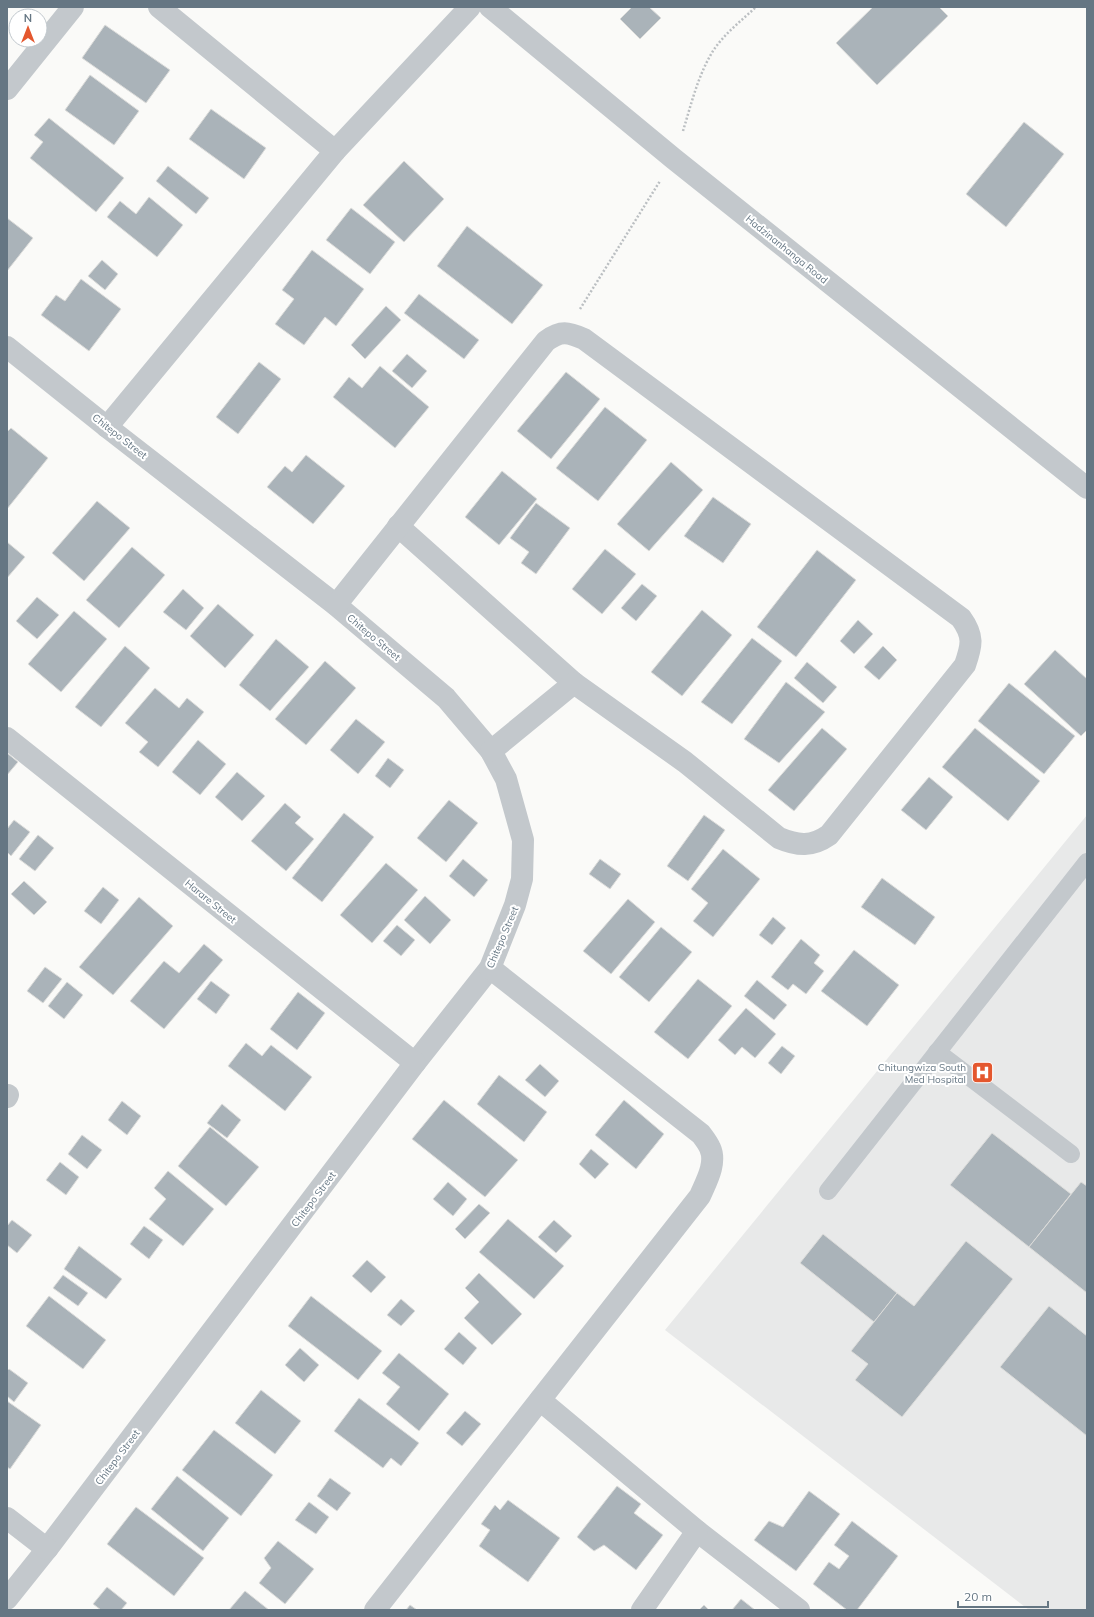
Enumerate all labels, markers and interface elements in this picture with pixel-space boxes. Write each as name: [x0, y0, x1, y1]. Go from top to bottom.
north arrow: [8, 8, 48, 48]
text: N: [24, 11, 32, 25]
street label: Hadzinanhanga Road: [743, 212, 830, 286]
street label: Chitepo Street: [90, 411, 150, 462]
street label: Chitepo Street: [344, 611, 403, 664]
street label: Harare Street: [182, 877, 239, 926]
street label: Chitepo Street: [484, 904, 522, 970]
hospital icon: Chitungwiza South Med Hospital: [969, 1060, 995, 1086]
place label: Chitungwiza South Med Hospital: [878, 1061, 966, 1086]
street label: Chitepo Street: [288, 1169, 339, 1230]
street label: Chitepo Street: [92, 1427, 143, 1488]
scale bar: [958, 1583, 1048, 1609]
text: 20 m: [964, 1589, 992, 1604]

